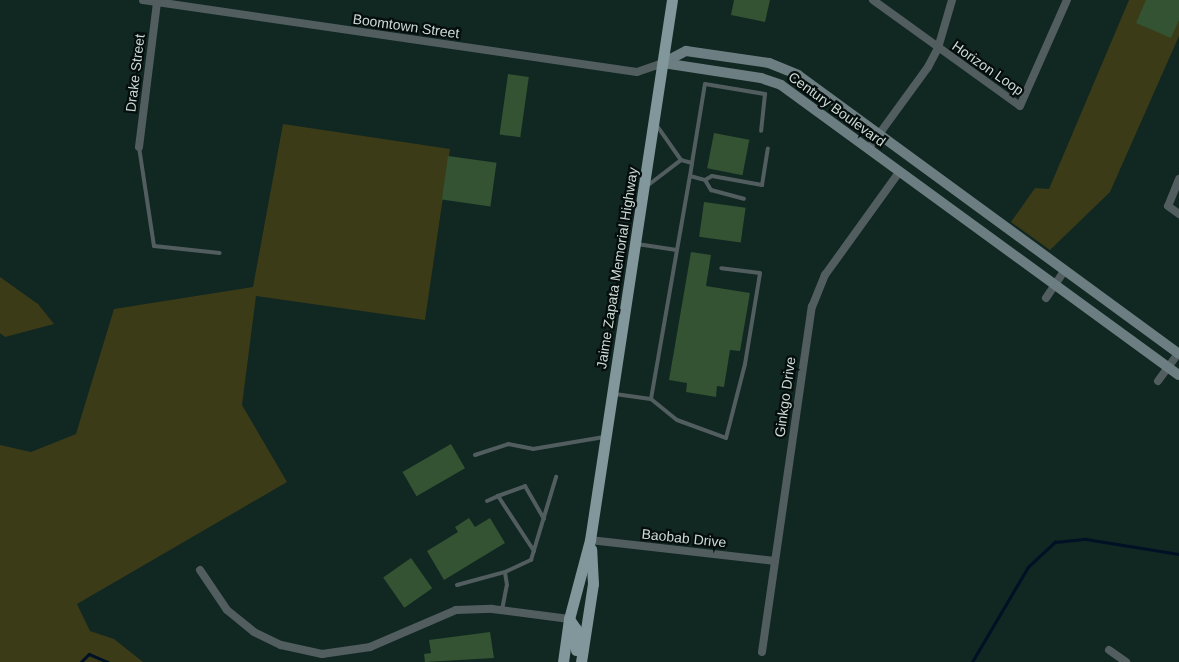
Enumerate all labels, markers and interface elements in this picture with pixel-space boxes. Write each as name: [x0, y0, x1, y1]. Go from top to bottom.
street label: Boomtown Street: [352, 10, 460, 42]
street label: Drake Street: [122, 33, 148, 113]
street label: Horizon Loop: [949, 37, 1027, 99]
street label: Century Boulevard: [785, 68, 889, 150]
street label: Jaime Zapata Memorial Highway: [593, 166, 641, 370]
street label: Ginkgo Drive: [771, 356, 799, 438]
street label: Baobab Drive: [641, 525, 727, 551]

